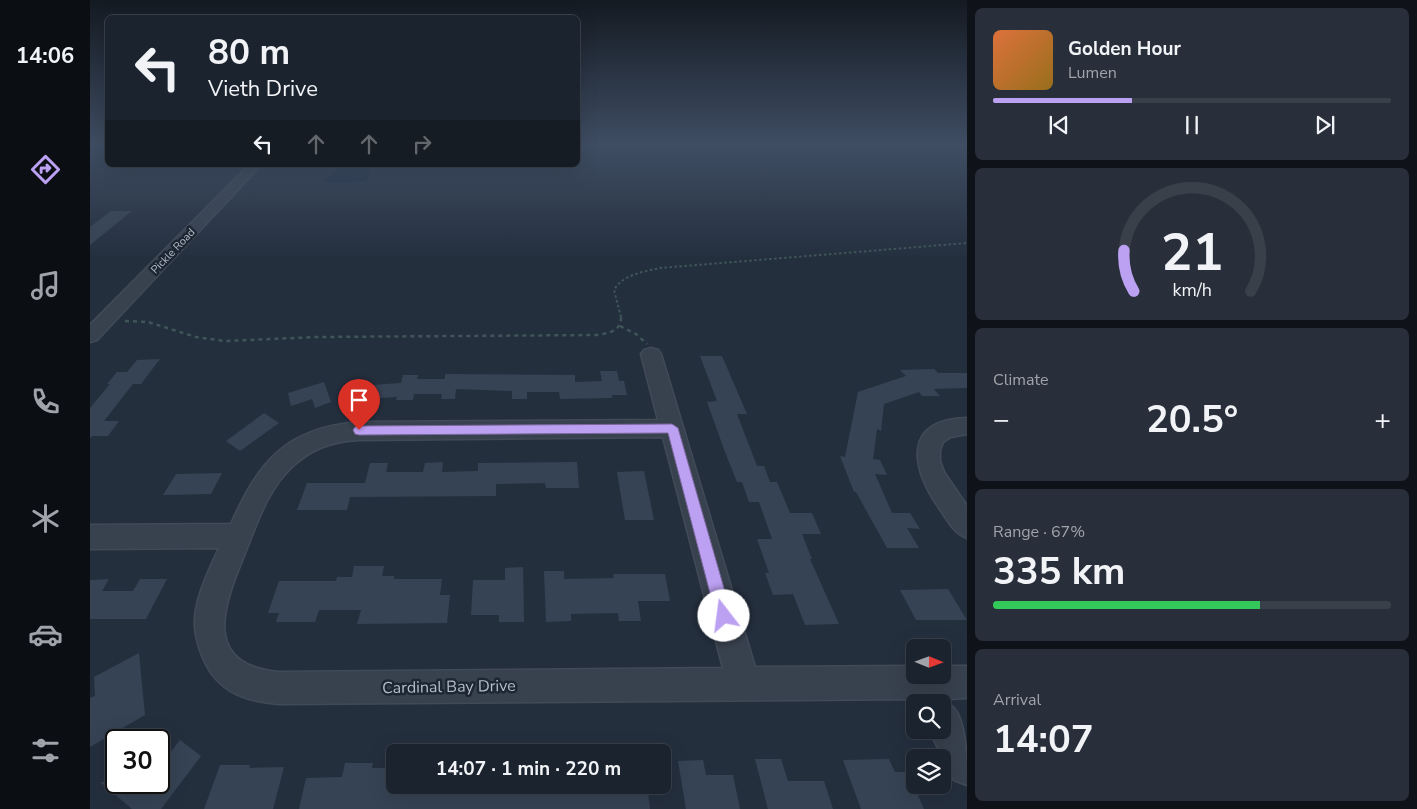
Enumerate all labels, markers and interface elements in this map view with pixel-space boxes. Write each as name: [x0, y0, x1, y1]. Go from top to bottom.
text: 80 m: [208, 29, 290, 76]
icon: left: [125, 35, 190, 100]
text: Golden Hour: [1068, 36, 1181, 62]
text: 14:06: [16, 41, 74, 71]
text: Lumen: [1068, 62, 1117, 84]
text: Vieth Drive: [208, 74, 318, 104]
icon: previous: [1045, 111, 1073, 139]
icon: pause: [1178, 111, 1206, 139]
icon: next: [1311, 111, 1339, 139]
icon: left: [249, 130, 277, 158]
icon: ahead: [302, 130, 330, 158]
icon: ahead: [355, 130, 383, 158]
icon: right: [408, 130, 436, 158]
icon: directions: [28, 152, 63, 187]
text: 21: [1161, 217, 1223, 288]
street label: Pickle Road: [148, 225, 198, 277]
icon: music: [28, 268, 63, 303]
text: km/h: [1172, 278, 1212, 302]
text: Climate: [993, 369, 1048, 391]
pin: [338, 379, 380, 430]
icon: phone: [28, 384, 63, 419]
icon: arrive: [345, 386, 373, 414]
text: 20.5°: [1146, 394, 1238, 445]
text: −: [993, 401, 1010, 439]
text: +: [1374, 401, 1391, 439]
icon: climate: [28, 501, 63, 536]
text: Range · 67%: [993, 521, 1085, 543]
text: 335 km: [993, 546, 1125, 597]
position arrow: [697, 589, 749, 641]
icon: car: [28, 617, 63, 652]
north arrow: [906, 639, 951, 684]
map controls: [906, 639, 951, 794]
street label: Cardinal Bay Drive: [382, 675, 516, 699]
text: Arrival: [993, 689, 1041, 711]
button: search: [906, 694, 951, 739]
text: 14:07: [993, 714, 1094, 765]
speed limit sign: 30: [105, 729, 170, 794]
icon: filters: [28, 733, 63, 768]
button: layers: [906, 749, 951, 794]
text: 14:07 · 1 min · 220 m: [436, 756, 621, 782]

